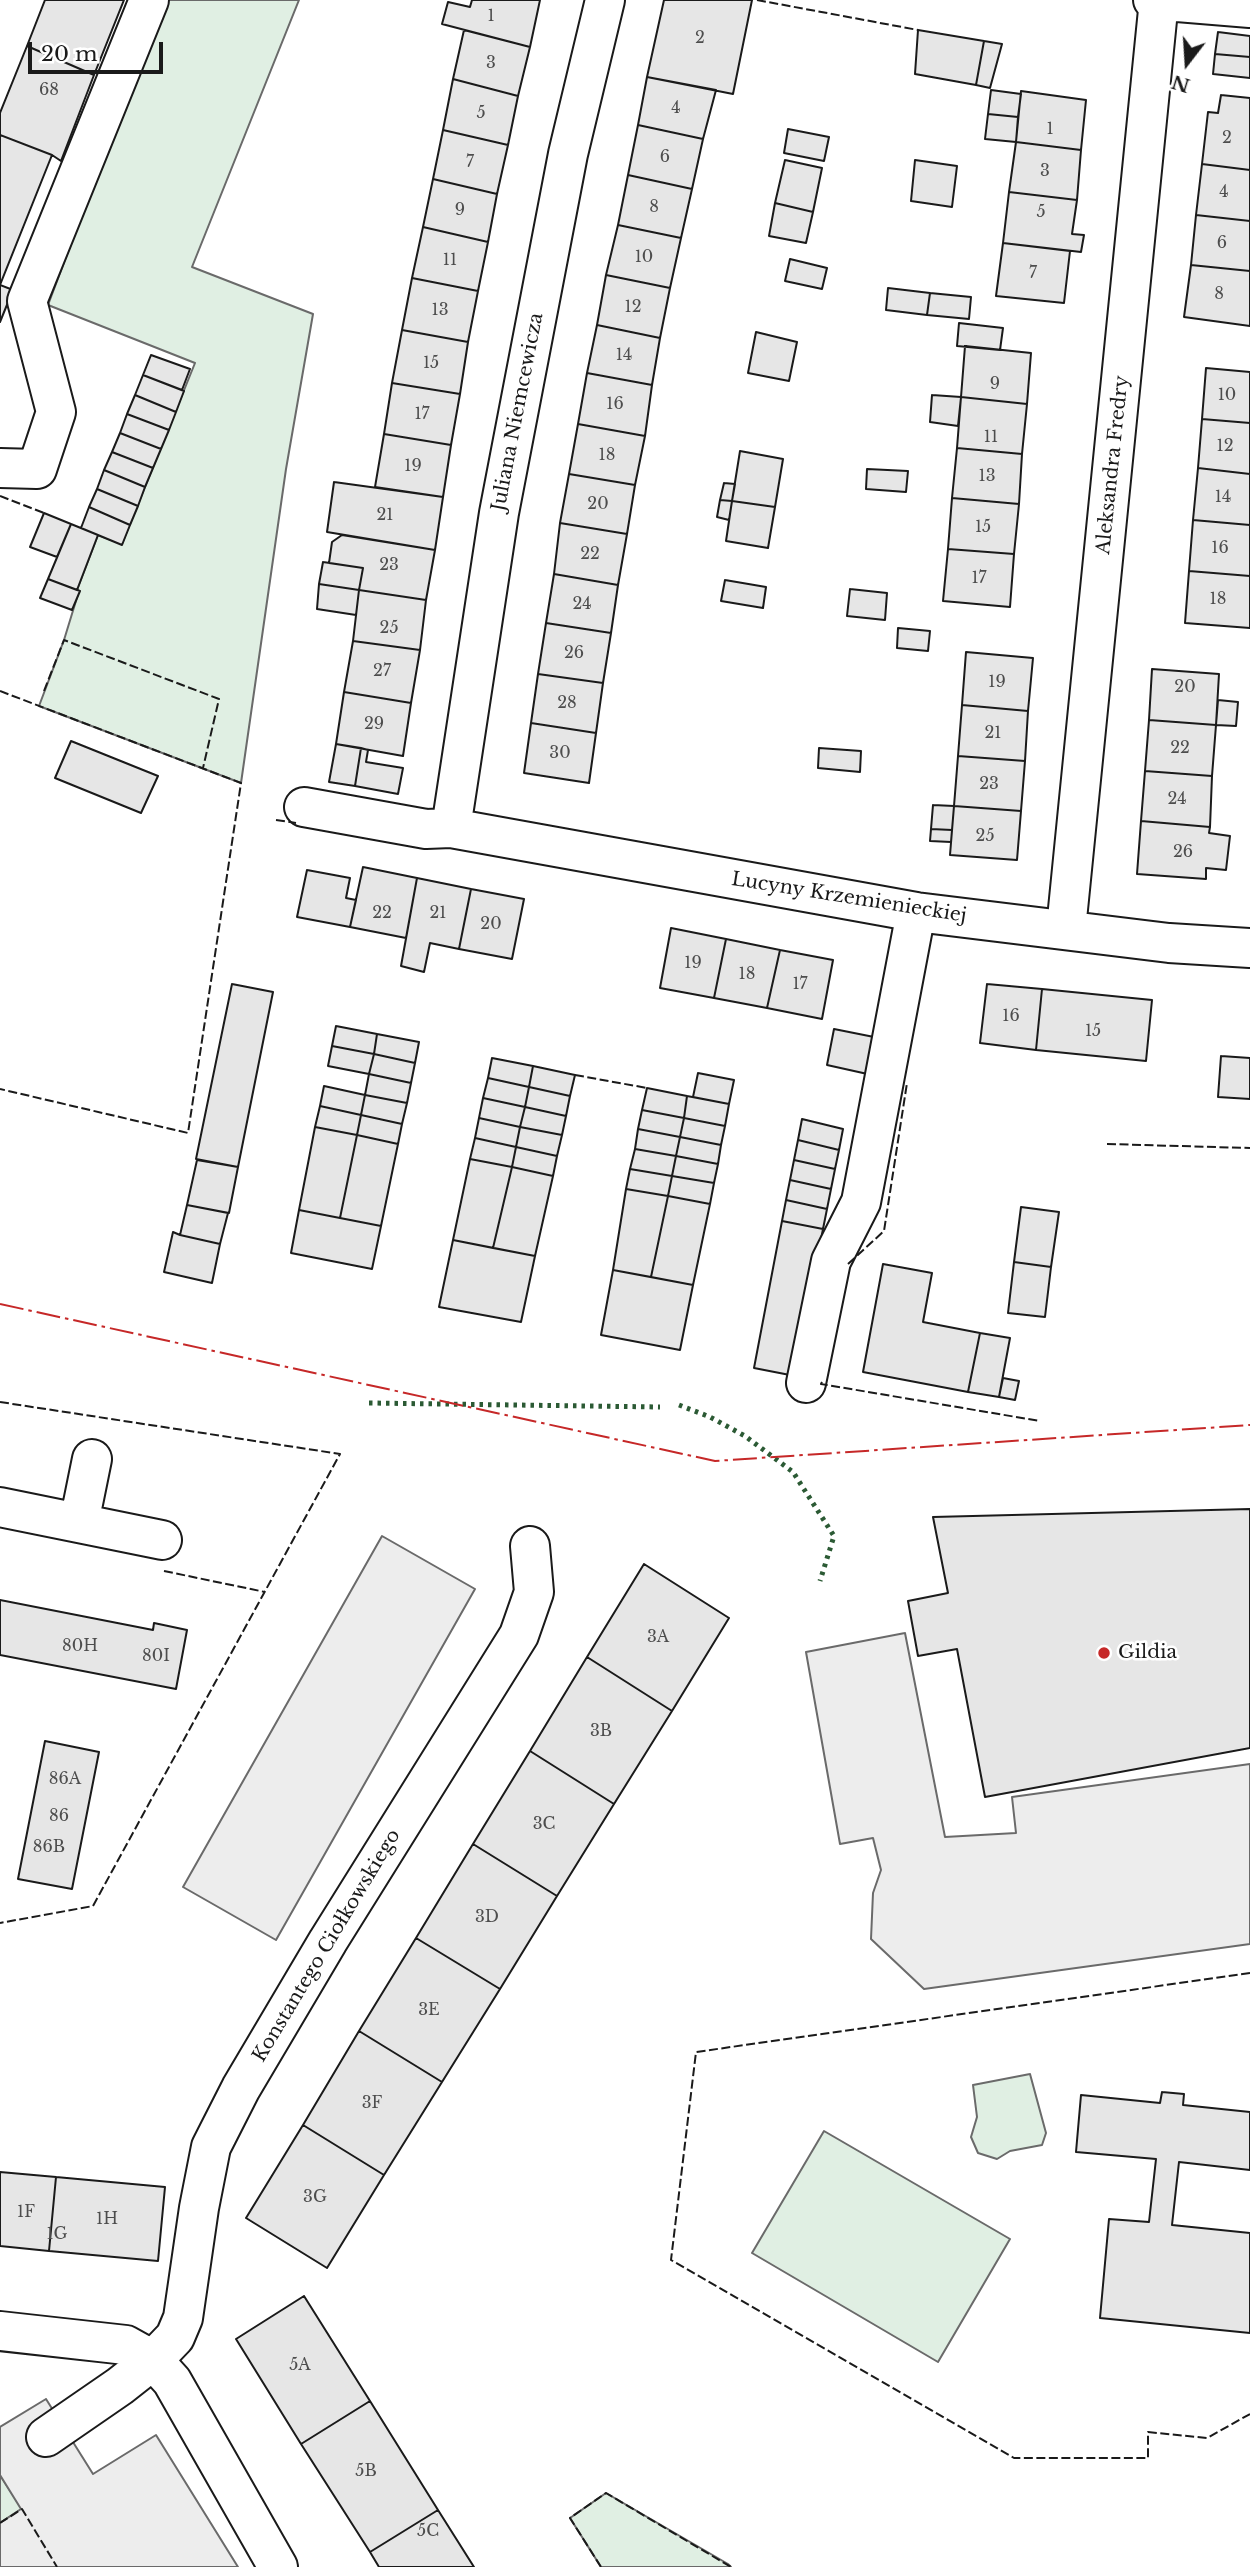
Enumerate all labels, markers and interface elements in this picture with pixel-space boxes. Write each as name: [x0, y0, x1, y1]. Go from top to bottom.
house number: 1: [487, 6, 495, 26]
scale bar: [32, 28, 166, 72]
house number: 2: [695, 28, 705, 48]
north arrow: [1152, 28, 1222, 98]
text: 20 m: [41, 41, 98, 67]
house number: 3: [486, 53, 496, 73]
text: N: [1169, 70, 1193, 97]
house number: 68: [39, 80, 59, 100]
house number: 4: [671, 98, 681, 118]
house number: 5: [476, 103, 486, 123]
house number: 1: [1046, 119, 1054, 139]
house number: 2: [1222, 128, 1232, 148]
house number: 6: [660, 147, 670, 167]
house number: 7: [466, 152, 474, 172]
house number: 3: [1040, 161, 1050, 181]
house number: 4: [1219, 182, 1229, 202]
house number: 8: [649, 197, 659, 217]
house number: 9: [455, 200, 465, 220]
house number: 5: [1036, 202, 1046, 222]
house number: 6: [1217, 233, 1227, 253]
house number: 10: [635, 247, 653, 267]
house number: 11: [443, 250, 457, 270]
house number: 7: [1029, 263, 1037, 283]
house number: 8: [1214, 284, 1224, 304]
house number: 12: [625, 297, 641, 317]
house number: 13: [432, 300, 448, 320]
street label: Juliana Niemcewicza: [488, 311, 548, 513]
house number: 14: [616, 345, 632, 365]
house number: 15: [423, 353, 439, 373]
house number: 9: [990, 374, 1000, 394]
street label: Aleksandra Fredry: [1092, 374, 1134, 556]
house number: 10: [1218, 385, 1236, 405]
house number: 16: [606, 394, 624, 414]
house number: 17: [414, 404, 430, 424]
house number: 11: [984, 427, 998, 447]
house number: 12: [1217, 436, 1233, 456]
house number: 18: [599, 445, 615, 465]
house number: 19: [404, 456, 422, 476]
house number: 13: [979, 466, 995, 486]
house number: 14: [1215, 487, 1231, 507]
house number: 20: [587, 494, 609, 514]
house number: 21: [377, 505, 393, 525]
house number: 15: [975, 517, 991, 537]
house number: 16: [1211, 538, 1229, 558]
house number: 22: [580, 544, 600, 564]
house number: 23: [379, 555, 399, 575]
house number: 17: [971, 568, 987, 588]
house number: 18: [1210, 589, 1226, 609]
house number: 24: [572, 594, 592, 614]
house number: 25: [380, 618, 398, 638]
house number: 26: [564, 643, 584, 663]
house number: 27: [373, 661, 391, 681]
house number: 19: [988, 672, 1006, 692]
house number: 20: [1174, 677, 1196, 697]
house number: 28: [557, 693, 577, 713]
house number: 29: [364, 714, 384, 734]
house number: 21: [985, 723, 1001, 743]
house number: 22: [1170, 738, 1190, 758]
house number: 30: [549, 743, 571, 763]
house number: 23: [979, 774, 999, 794]
house number: 24: [1167, 789, 1187, 809]
house number: 25: [976, 826, 994, 846]
house number: 26: [1173, 842, 1193, 862]
street label: Lucyny Krzemienieckiej: [730, 868, 968, 928]
house number: 22: [372, 903, 392, 923]
house number: 21: [430, 903, 446, 923]
house number: 20: [480, 914, 502, 934]
house number: 19: [684, 953, 702, 973]
house number: 18: [739, 964, 755, 984]
house number: 17: [792, 974, 808, 994]
house number: 16: [1002, 1006, 1020, 1026]
house number: 15: [1085, 1021, 1101, 1041]
house number: 3A: [647, 1627, 669, 1647]
house number: 80H: [62, 1636, 98, 1656]
place label: Gildia: [1118, 1642, 1177, 1664]
marker: Gildia: [1096, 1645, 1112, 1661]
house number: 80I: [142, 1646, 170, 1666]
house number: 3B: [590, 1721, 612, 1741]
house number: 86A: [49, 1769, 81, 1789]
house number: 86: [49, 1806, 69, 1826]
house number: 3C: [533, 1814, 555, 1834]
street label: Konstantego Ciołkowskiego: [248, 1826, 406, 2066]
house number: 86B: [33, 1837, 65, 1857]
house number: 3D: [475, 1907, 499, 1927]
house number: 3E: [418, 2000, 440, 2020]
house number: 3F: [362, 2093, 382, 2113]
house number: 3G: [303, 2187, 327, 2207]
house number: 1F: [17, 2202, 35, 2222]
house number: 1H: [96, 2209, 118, 2229]
house number: 1G: [46, 2224, 68, 2244]
house number: 5A: [289, 2355, 311, 2375]
house number: 5B: [355, 2461, 377, 2481]
house number: 5C: [417, 2521, 439, 2541]

